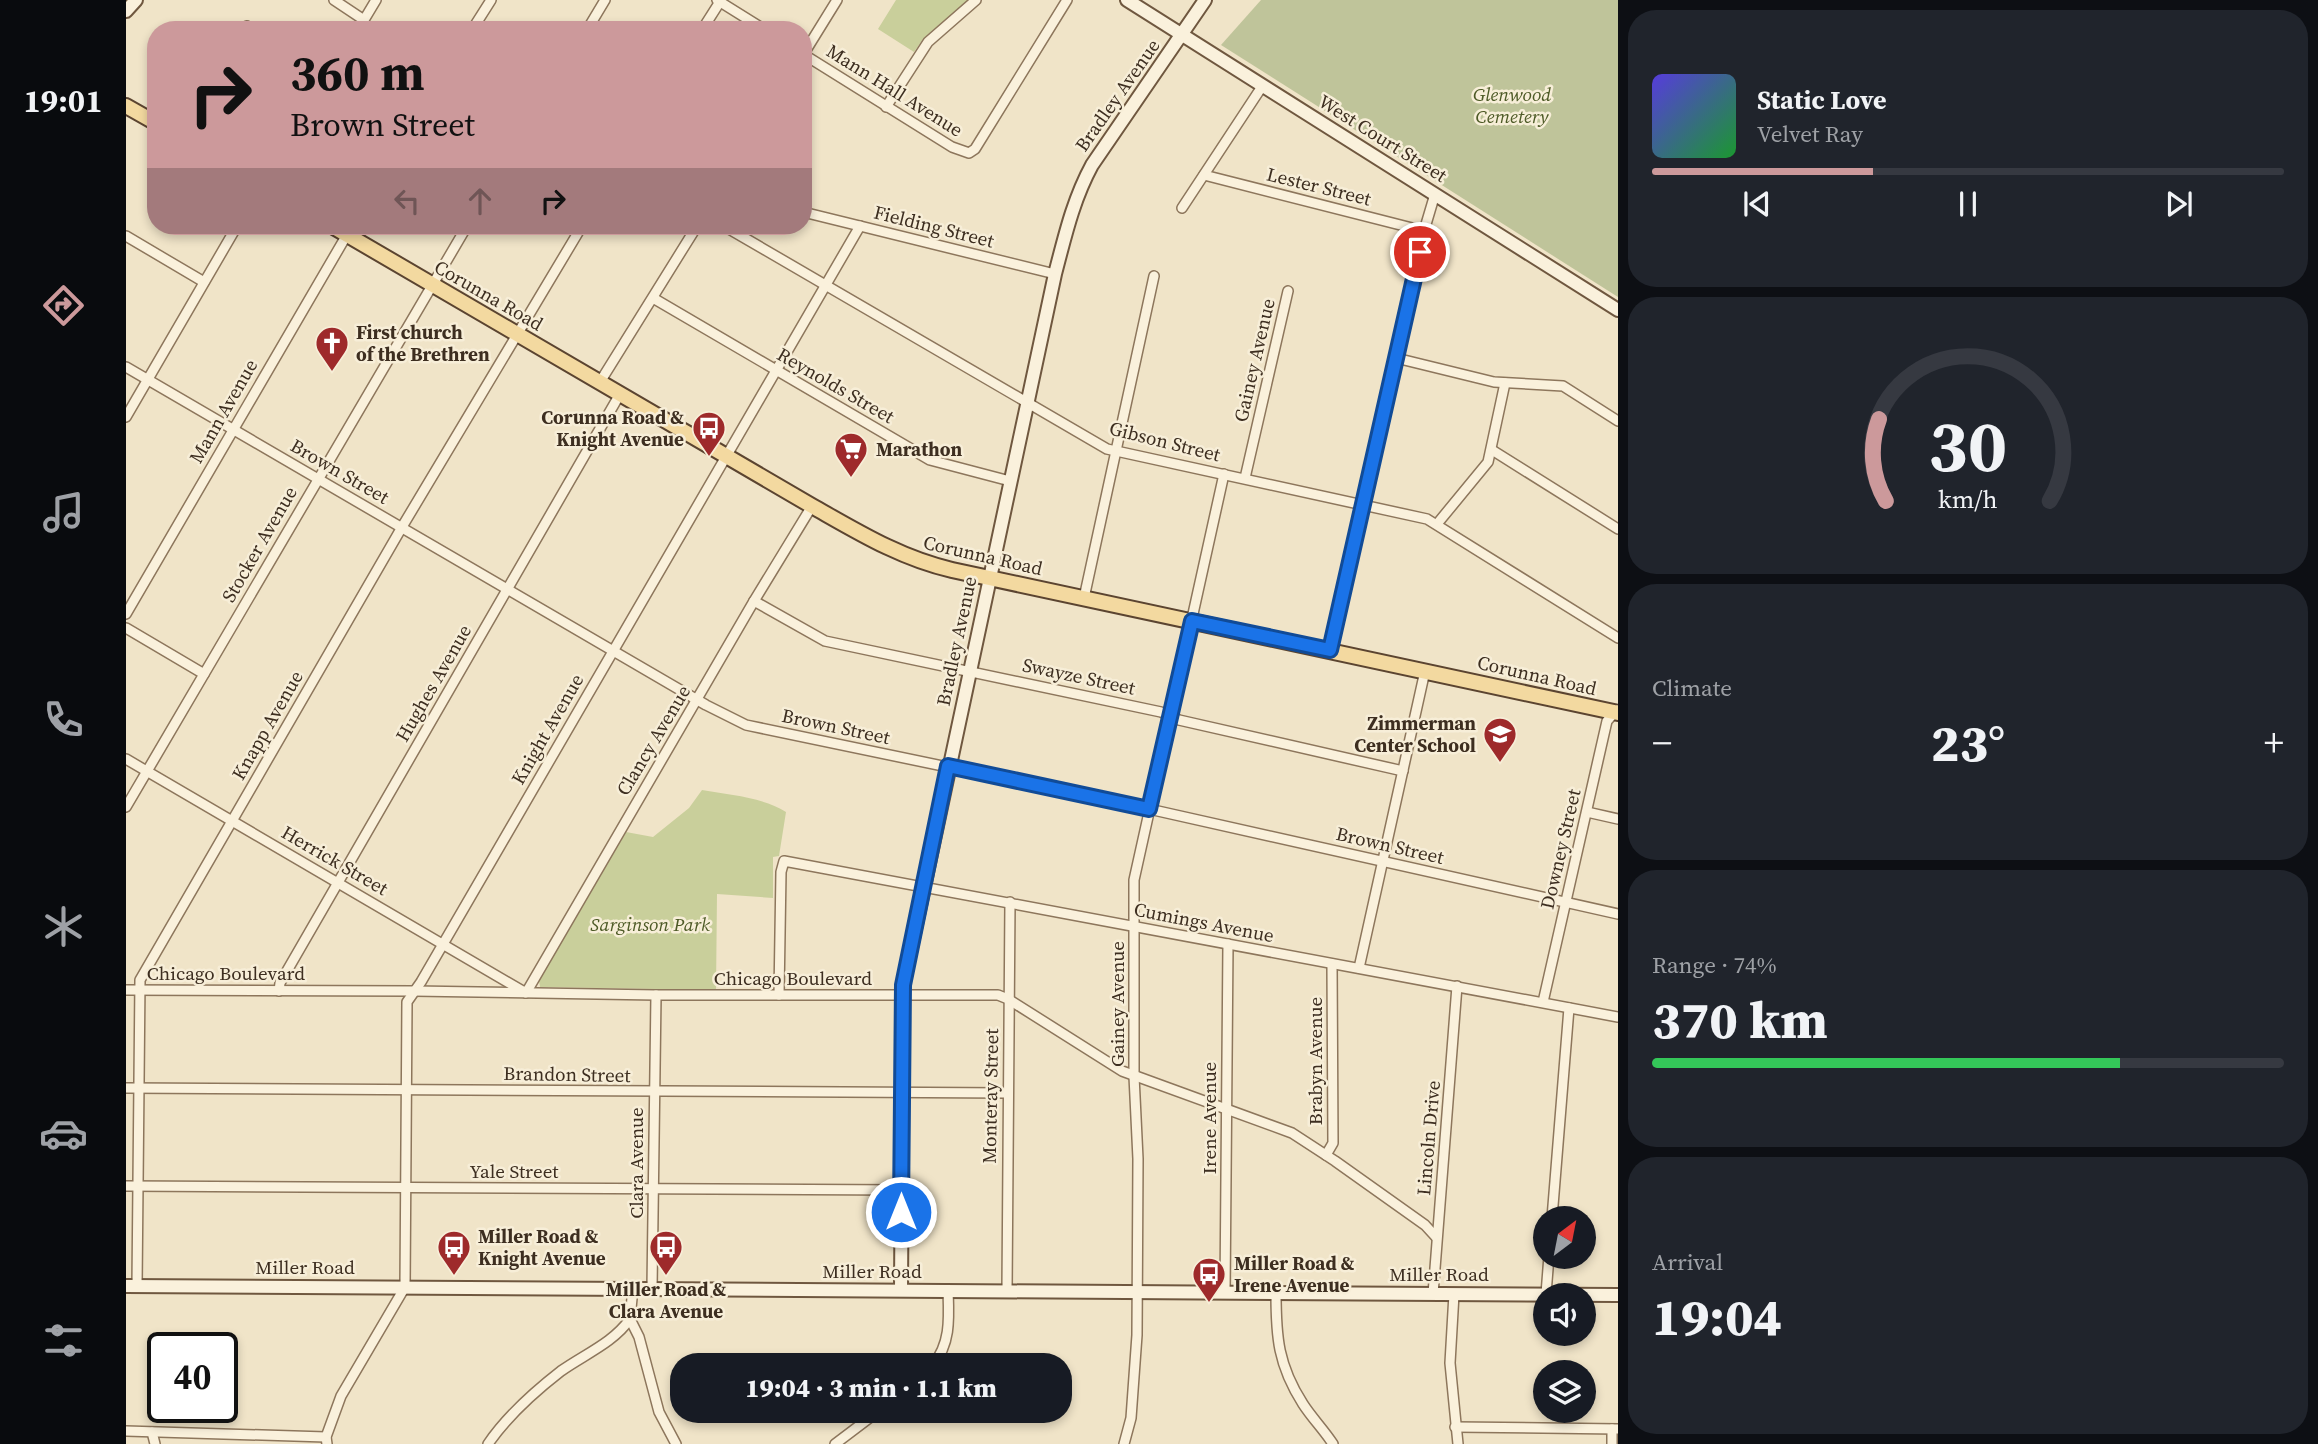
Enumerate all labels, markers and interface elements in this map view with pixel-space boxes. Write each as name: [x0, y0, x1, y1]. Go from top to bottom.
street label: Bradley Avenue: [1069, 34, 1165, 156]
street label: Mann Hall Avenue: [822, 38, 968, 142]
text: 360 m: [290, 39, 425, 106]
icon: right: [175, 49, 266, 140]
text: 19:01: [24, 79, 102, 123]
park label: Glenwood Cemetery: [1473, 81, 1551, 129]
text: Static Love: [1757, 82, 1886, 118]
street label: West Court Street: [1314, 88, 1453, 188]
text: Brown Street: [290, 103, 475, 147]
text: Velvet Ray: [1757, 118, 1863, 150]
street label: Lester Street: [1264, 160, 1375, 212]
icon: left: [388, 182, 426, 220]
icon: ahead: [461, 182, 499, 220]
icon: right: [534, 182, 572, 220]
icon: previous: [1738, 185, 1776, 223]
icon: pause: [1949, 185, 1987, 223]
icon: next: [2160, 185, 2198, 223]
street label: Fielding Street: [871, 199, 998, 254]
pin: [1390, 222, 1450, 282]
icon: arrive: [1401, 233, 1439, 271]
street label: Corunna Road: [430, 253, 548, 337]
icon: directions: [39, 281, 88, 330]
street label: Gainey Avenue: [1227, 296, 1281, 424]
place label: First church of the Brethren: [356, 319, 490, 367]
church icon: First church of the Brethren: [313, 324, 351, 373]
street label: Reynolds Street: [773, 341, 900, 430]
street label: Mann Avenue: [183, 354, 263, 468]
text: 30: [1929, 397, 2007, 496]
place label: Corunna Road & Knight Avenue: [541, 404, 684, 452]
bus stop icon: Corunna Road & Knight Avenue: [690, 409, 728, 458]
street label: Gibson Street: [1107, 415, 1224, 468]
supermarket icon: Marathon: [832, 430, 870, 479]
street label: Brown Street: [286, 432, 395, 510]
place label: Marathon: [876, 436, 962, 462]
street label: Stocker Avenue: [215, 481, 303, 607]
text: km/h: [1938, 482, 1998, 516]
icon: music: [39, 488, 88, 537]
street label: Corunna Road: [921, 529, 1045, 581]
street label: Bradley Avenue: [930, 574, 982, 708]
street label: Hughes Avenue: [389, 620, 477, 746]
street label: Corunna Road: [1475, 649, 1599, 701]
street label: Swayze Street: [1020, 651, 1139, 701]
street label: Knapp Avenue: [225, 666, 309, 784]
street label: Knight Avenue: [505, 669, 589, 789]
text: Climate: [1652, 672, 1732, 704]
street label: Clancy Avenue: [610, 680, 696, 800]
icon: phone: [39, 695, 88, 744]
street label: Brown Street: [780, 702, 893, 750]
text: 23°: [1931, 707, 2005, 778]
place label: Zimmerman Center School: [1354, 710, 1476, 758]
school or university icon: Zimmerman Center School: [1481, 715, 1519, 764]
text: −: [1652, 717, 1672, 769]
text: +: [2264, 717, 2284, 769]
street label: Downey Street: [1534, 785, 1587, 912]
street label: Herrick Street: [277, 819, 394, 901]
street label: Brown Street: [1334, 820, 1447, 870]
street label: Cumings Avenue: [1132, 896, 1276, 948]
icon: climate: [39, 902, 88, 951]
park label: Sarginson Park: [590, 911, 710, 937]
street label: Gainey Avenue: [1104, 941, 1130, 1067]
text: Range · 74%: [1652, 949, 1777, 981]
street label: Chicago Boulevard: [147, 960, 305, 986]
street label: Chicago Boulevard: [714, 965, 872, 991]
text: 370 km: [1652, 984, 1828, 1055]
street label: Brabyn Avenue: [1302, 997, 1328, 1125]
street label: Monteray Street: [976, 1027, 1004, 1164]
street label: Brandon Street: [503, 1060, 632, 1088]
street label: Irene Avenue: [1196, 1062, 1222, 1174]
street label: Lincoln Drive: [1410, 1079, 1446, 1197]
street label: Clara Avenue: [623, 1107, 649, 1219]
icon: car: [39, 1109, 88, 1158]
street label: Yale Street: [469, 1158, 559, 1184]
position arrow: [864, 1175, 938, 1249]
north arrow: [1533, 1206, 1596, 1269]
map controls: [1533, 1206, 1596, 1423]
place label: Miller Road & Knight Avenue: [478, 1223, 606, 1271]
bus stop icon: Miller Road & Knight Avenue: [435, 1228, 473, 1277]
bus stop icon: Miller Road & Clara Avenue: [647, 1228, 685, 1277]
text: Arrival: [1652, 1246, 1723, 1278]
place label: Miller Road & Irene Avenue: [1234, 1250, 1355, 1298]
street label: Miller Road: [255, 1254, 355, 1280]
bus stop icon: Miller Road & Irene Avenue: [1190, 1255, 1228, 1304]
street label: Miller Road: [822, 1258, 922, 1284]
street label: Miller Road: [1389, 1261, 1489, 1287]
place label: Miller Road & Clara Avenue: [606, 1276, 727, 1324]
text: 19:04: [1652, 1281, 1782, 1352]
button: sound: [1533, 1283, 1596, 1346]
icon: filters: [39, 1316, 88, 1365]
speed limit sign: 40: [147, 1332, 238, 1423]
button: layers: [1533, 1360, 1596, 1423]
text: 19:04 · 3 min · 1.1 km: [745, 1370, 997, 1406]

